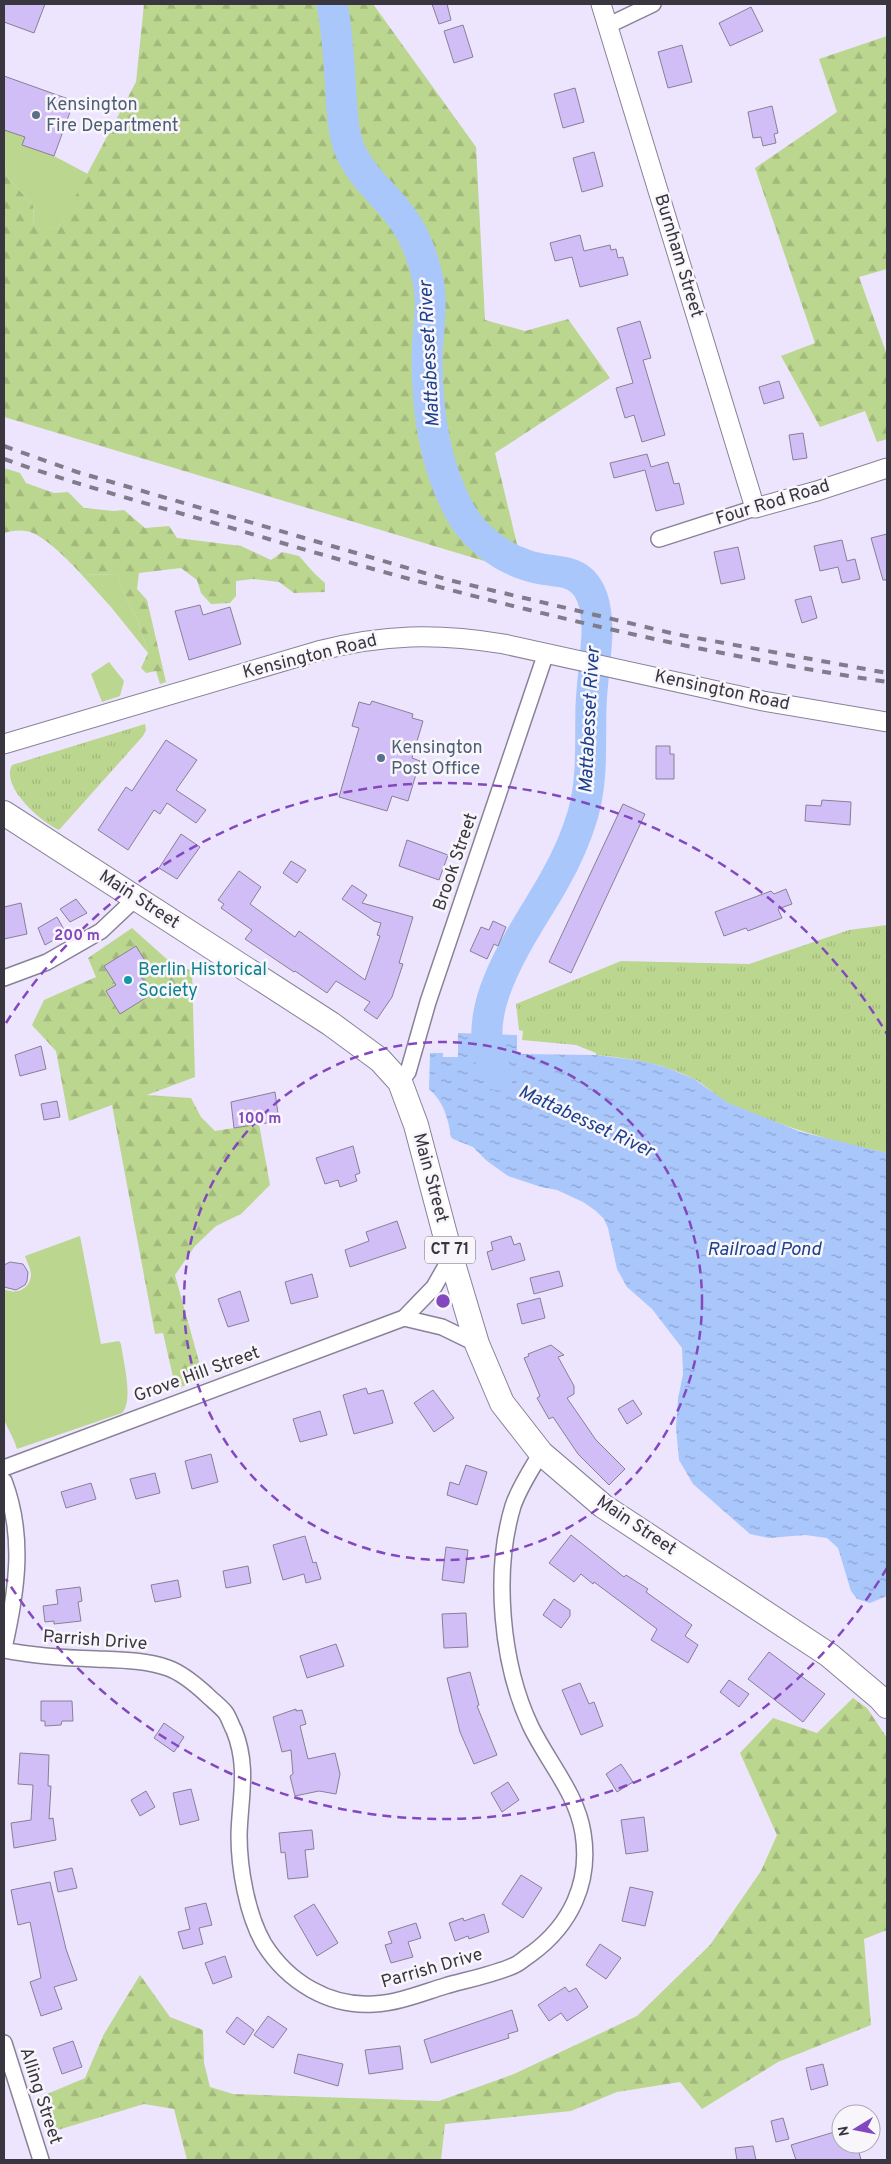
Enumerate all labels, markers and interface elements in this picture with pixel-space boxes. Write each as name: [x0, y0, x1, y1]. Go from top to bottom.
place label: Kensington Fire Department: [46, 94, 179, 138]
marker: Kensington Fire Department: [30, 109, 42, 121]
street label: Burnham Street: [648, 191, 708, 321]
water label: Mattabesset River: [414, 278, 446, 428]
street label: Four Rod Road: [713, 475, 833, 531]
street label: Kensington Road: [240, 629, 380, 685]
water label: Mattabesset River: [574, 644, 606, 794]
street label: Kensington Road: [652, 665, 792, 717]
place label: Kensington Post Office: [391, 737, 483, 781]
marker: Kensington Post Office: [375, 752, 387, 764]
street label: Brook Street: [429, 810, 483, 914]
street label: Main Street: [94, 865, 184, 935]
text: 200 m: [54, 927, 100, 946]
place label: Berlin Historical Society: [138, 959, 267, 1003]
marker: Berlin Historical Society: [122, 974, 134, 986]
water label: Mattabesset River: [514, 1080, 659, 1165]
text: 100 m: [239, 1110, 281, 1129]
street label: Main Street: [407, 1131, 453, 1225]
road number: CT 71: [425, 1236, 475, 1264]
water label: Railroad Pond: [707, 1238, 823, 1262]
centre of rings: [434, 1292, 452, 1310]
street label: Grove Hill Street: [131, 1342, 263, 1408]
street label: Main Street: [591, 1491, 681, 1561]
street label: Parrish Drive: [42, 1626, 148, 1656]
street label: Parrish Drive: [379, 1944, 485, 1994]
street label: Alling Street: [14, 2045, 66, 2147]
north arrow: [831, 2104, 881, 2154]
text: N: [835, 2125, 854, 2137]

